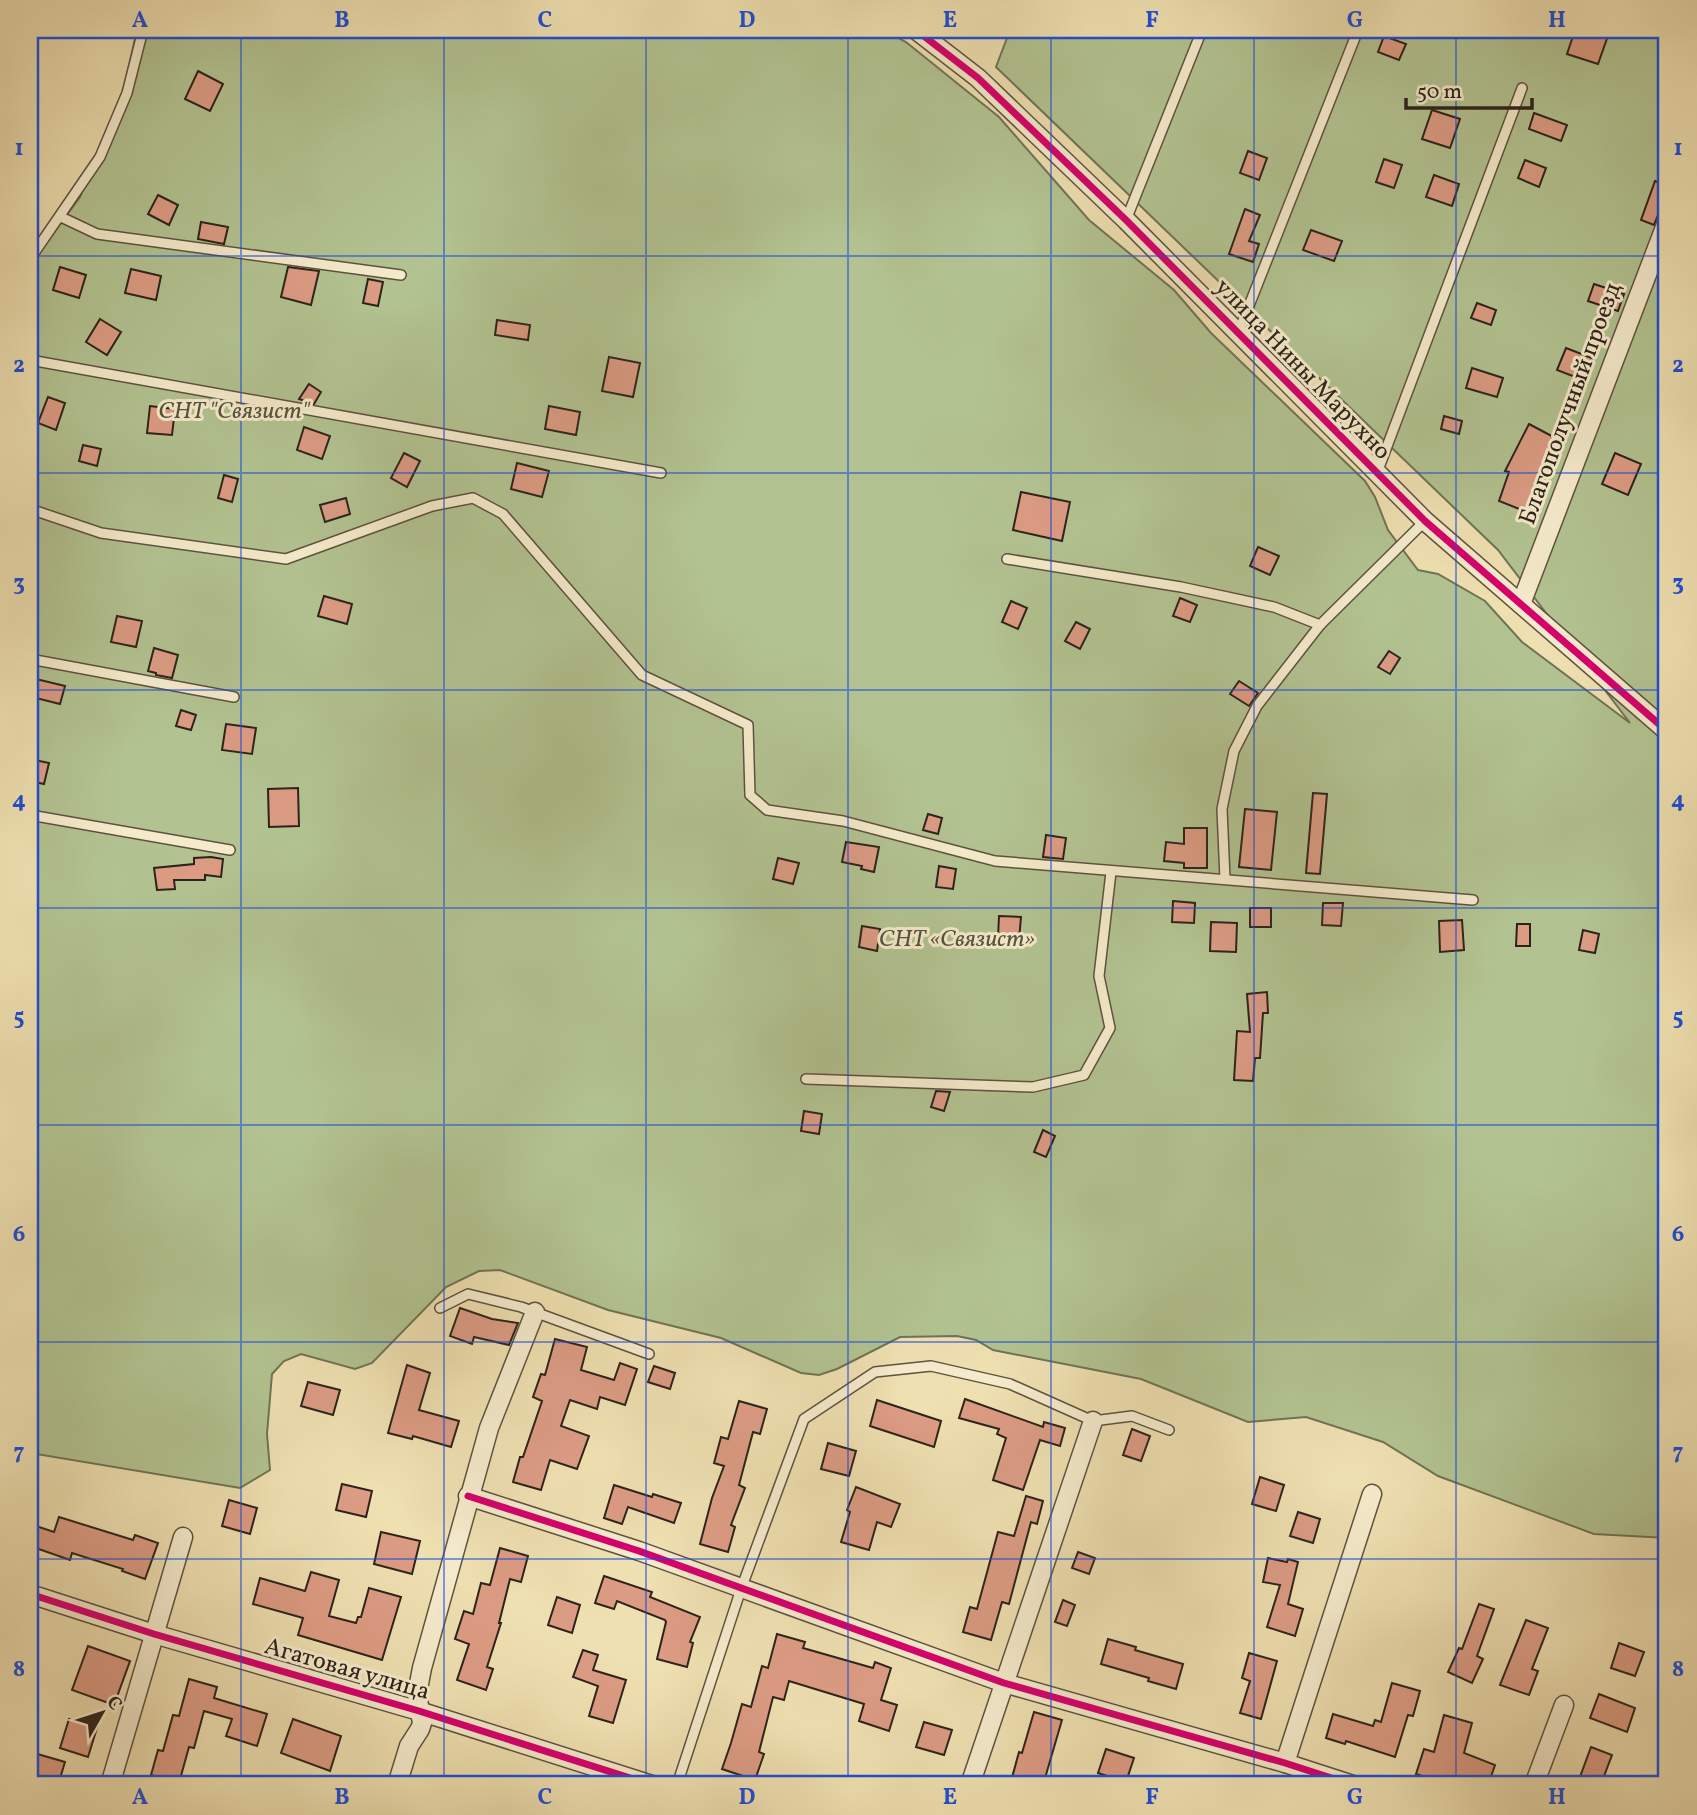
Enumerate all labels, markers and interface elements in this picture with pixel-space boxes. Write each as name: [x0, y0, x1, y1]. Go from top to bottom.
text: A: [132, 5, 148, 37]
text: B: [334, 5, 350, 37]
text: C: [538, 5, 552, 37]
text: D: [739, 5, 756, 37]
text: E: [943, 5, 957, 37]
text: F: [1145, 5, 1159, 37]
text: G: [1347, 5, 1363, 37]
text: H: [1548, 5, 1566, 37]
scale bar: [1406, 66, 1532, 110]
text: 50 m: [1417, 78, 1462, 107]
text: 1: [14, 133, 24, 165]
text: 1: [1673, 133, 1683, 165]
street label: улица Нины Марухно: [1206, 272, 1398, 468]
street label: Благополучный проезд: [1511, 278, 1631, 530]
text: 2: [13, 350, 25, 382]
text: 2: [1672, 350, 1684, 382]
park label: СНТ "Связист": [158, 395, 311, 429]
text: 3: [13, 568, 25, 600]
text: 3: [1672, 568, 1684, 600]
text: 4: [12, 785, 26, 817]
text: 4: [1671, 785, 1685, 817]
park label: СНТ «Связист»: [879, 923, 1035, 957]
text: 5: [13, 1002, 25, 1034]
text: 5: [1672, 1002, 1684, 1034]
text: 6: [13, 1219, 25, 1251]
text: 6: [1672, 1219, 1684, 1251]
text: 7: [14, 1437, 25, 1469]
text: 7: [1673, 1437, 1684, 1469]
street label: Агатовая улица: [260, 1630, 434, 1710]
text: 8: [13, 1654, 25, 1686]
text: 8: [1672, 1654, 1684, 1686]
north arrow: [66, 1678, 136, 1748]
text: С: [100, 1691, 128, 1716]
text: A: [132, 1782, 148, 1814]
text: B: [334, 1782, 350, 1814]
text: C: [538, 1782, 552, 1814]
text: D: [739, 1782, 756, 1814]
text: E: [943, 1782, 957, 1814]
text: F: [1145, 1782, 1159, 1814]
text: G: [1347, 1782, 1363, 1814]
text: H: [1548, 1782, 1566, 1814]

